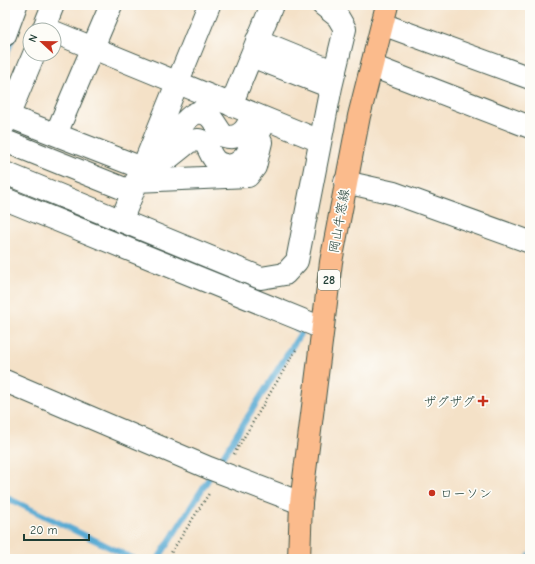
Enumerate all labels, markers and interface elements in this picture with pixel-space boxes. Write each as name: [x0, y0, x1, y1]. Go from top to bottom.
north arrow: [22, 22, 62, 62]
text: N: [26, 33, 41, 44]
street label: 岡山牛窓線: [326, 187, 352, 254]
road number: 28: [318, 270, 340, 290]
place label: ザグザグ: [424, 394, 475, 409]
marker: ザグザグ: [478, 396, 488, 406]
place label: ローソン: [440, 486, 492, 501]
marker: ローソン: [427, 488, 437, 498]
scale bar: [24, 516, 89, 542]
text: 20 m: [30, 523, 58, 537]

